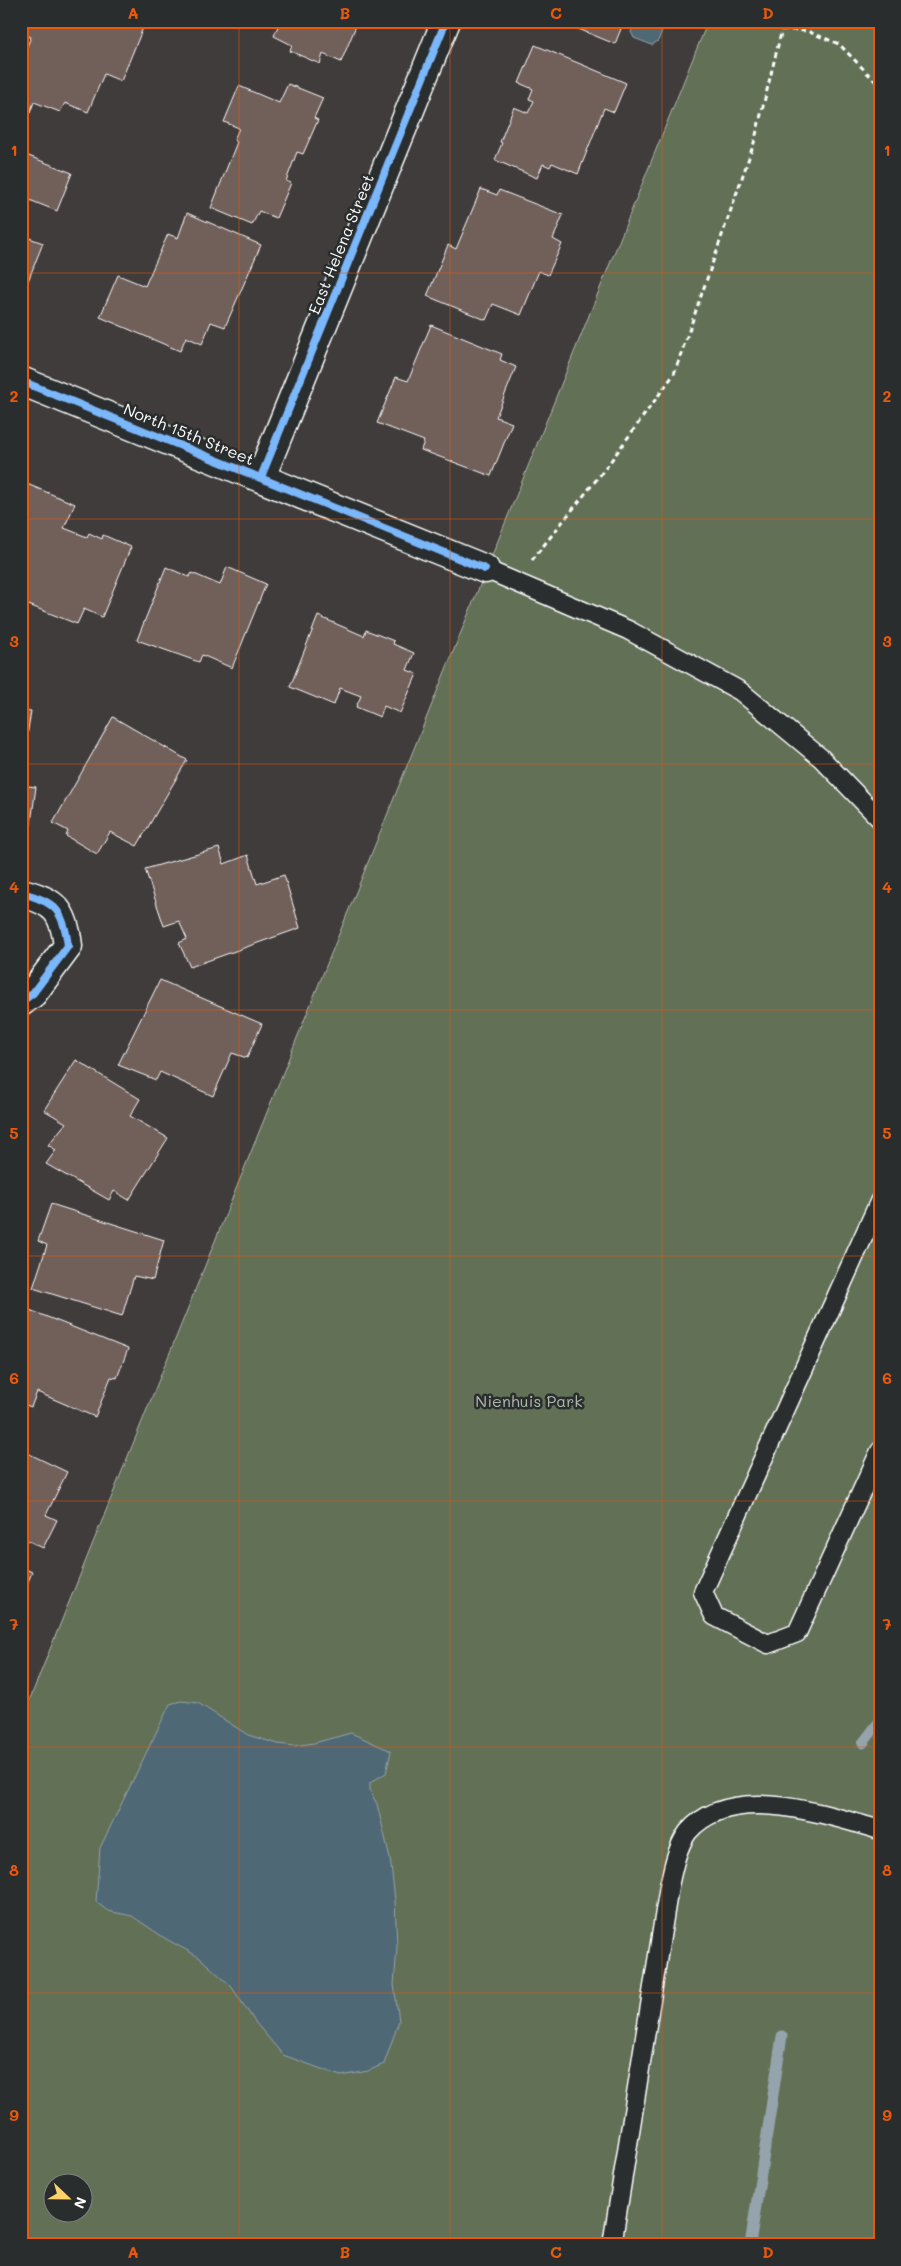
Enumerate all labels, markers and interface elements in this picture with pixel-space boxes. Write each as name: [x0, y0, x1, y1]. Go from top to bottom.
text: A: [127, 2, 139, 23]
text: B: [340, 2, 350, 23]
text: C: [550, 2, 562, 23]
text: D: [762, 2, 774, 23]
text: 1: [10, 139, 18, 160]
text: 1: [883, 139, 891, 160]
street label: East Helena Street: [303, 171, 378, 317]
text: 2: [10, 385, 19, 406]
text: 2: [883, 385, 892, 406]
street label: North 15th Street: [121, 398, 258, 469]
text: 3: [9, 630, 19, 651]
text: 3: [882, 630, 892, 651]
text: 4: [9, 876, 19, 897]
text: 4: [882, 876, 892, 897]
text: 5: [9, 1122, 19, 1143]
text: 5: [882, 1122, 892, 1143]
text: 6: [9, 1367, 19, 1388]
text: 6: [882, 1367, 892, 1388]
park label: Nienhuis Park: [475, 1390, 583, 1411]
text: 7: [10, 1613, 19, 1634]
text: 7: [883, 1613, 892, 1634]
text: 8: [9, 1859, 19, 1880]
text: 8: [882, 1859, 892, 1880]
text: 9: [9, 2104, 19, 2125]
text: 9: [882, 2104, 892, 2125]
north arrow: [42, 2174, 92, 2224]
text: N: [70, 2195, 91, 2212]
text: A: [127, 2241, 139, 2262]
text: B: [340, 2241, 350, 2262]
text: C: [550, 2241, 562, 2262]
text: D: [762, 2241, 774, 2262]

